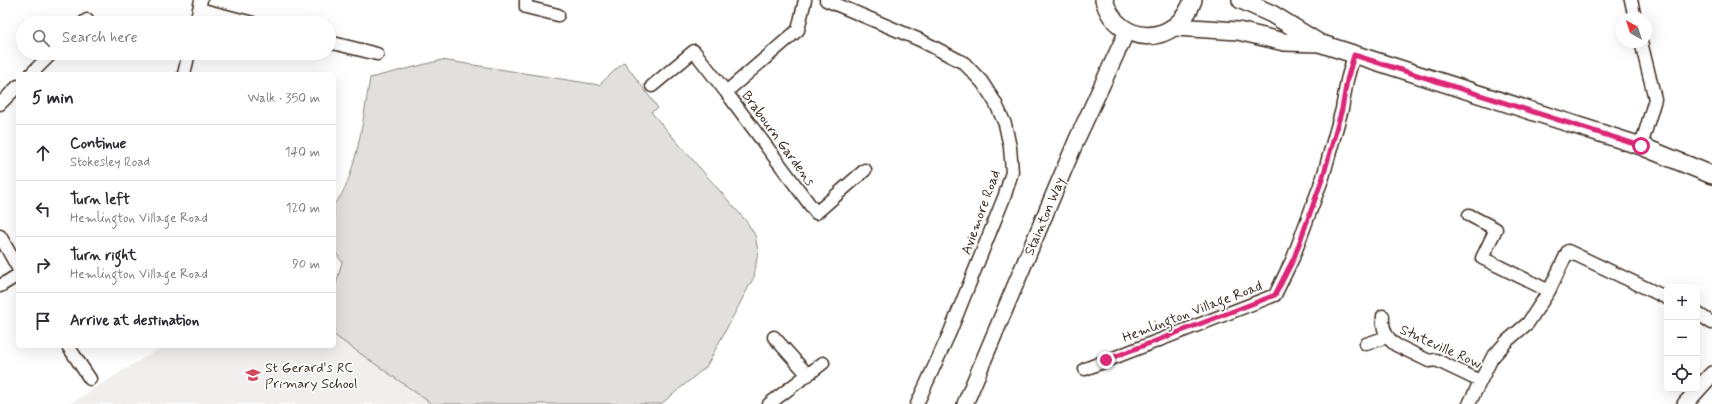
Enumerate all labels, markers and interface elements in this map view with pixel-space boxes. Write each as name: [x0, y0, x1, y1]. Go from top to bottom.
north arrow: [1616, 12, 1652, 48]
search box: [16, 16, 336, 60]
icon: search: [30, 27, 52, 49]
text: Search here: [62, 28, 138, 48]
text: 5 min: [32, 87, 74, 109]
street label: Brabourn Gardens: [738, 87, 819, 190]
text: Walk · 350 m: [247, 90, 320, 107]
text: Continue: [70, 134, 126, 154]
route start: [1632, 137, 1650, 155]
icon: ahead: [32, 142, 54, 164]
text: 140 m: [285, 144, 320, 161]
text: Stokesley Road: [70, 154, 150, 171]
street label: Aviemore Road: [957, 168, 1005, 257]
street label: Stainton Way: [1020, 175, 1069, 258]
text: Turn left: [70, 190, 130, 210]
icon: left: [32, 198, 54, 220]
text: 120 m: [286, 200, 320, 217]
text: Hemlington Village Road: [70, 210, 208, 227]
text: Turn right: [70, 246, 137, 266]
icon: right: [32, 254, 54, 276]
text: 90 m: [292, 256, 320, 273]
text: Hemlington Village Road: [70, 266, 208, 283]
street label: Hemlington Village Road: [1120, 277, 1266, 349]
map controls: [1664, 284, 1700, 392]
button: +: [1664, 284, 1700, 320]
icon: arrive: [32, 310, 54, 332]
text: Arrive at destination: [70, 311, 199, 331]
button: −: [1664, 320, 1700, 356]
street label: Stuteville Row: [1397, 321, 1484, 373]
route end: [1097, 351, 1115, 369]
button: locate: [1664, 356, 1700, 392]
place label: St Gerard's RC Primary School: [265, 359, 358, 393]
school or university icon: St Gerard's RC Primary School: [244, 366, 262, 384]

